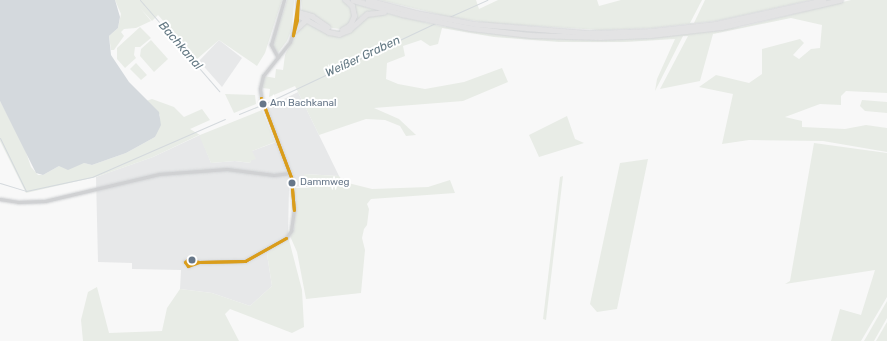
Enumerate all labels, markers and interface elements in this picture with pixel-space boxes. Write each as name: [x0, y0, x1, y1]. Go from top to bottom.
water label: Bachkanal: [155, 19, 205, 73]
water label: Weißer Graben: [323, 33, 403, 81]
place label: Am Bachkanal: [270, 98, 336, 110]
marker: Am Bachkanal: [258, 99, 268, 109]
place label: Dammweg: [300, 177, 350, 189]
marker: Dammweg: [287, 178, 297, 188]
unlabelled marker: [187, 255, 197, 265]

